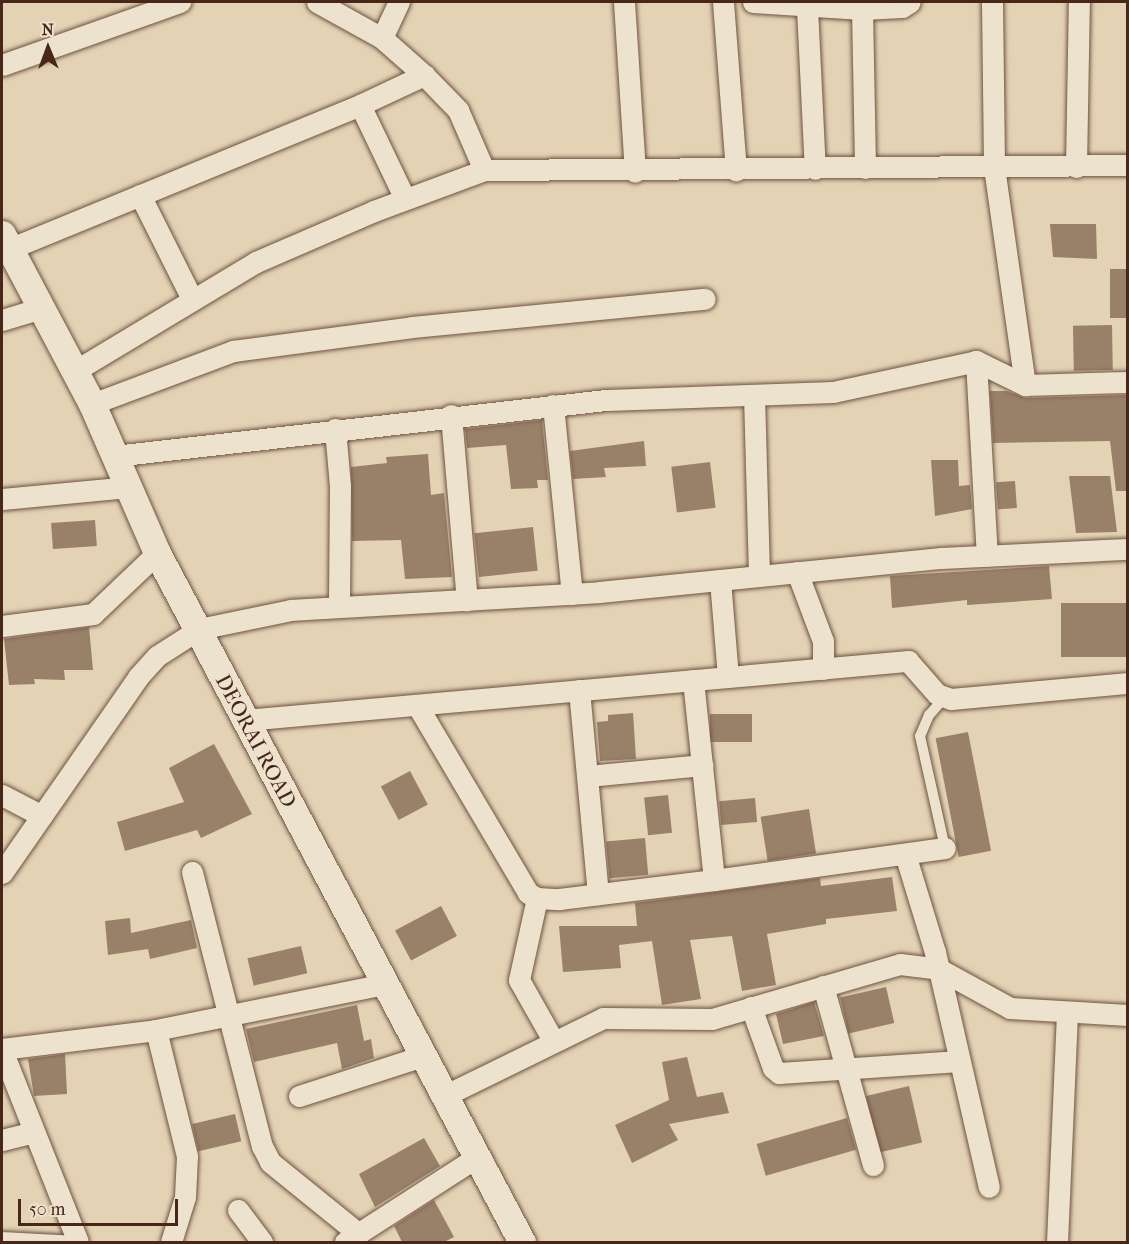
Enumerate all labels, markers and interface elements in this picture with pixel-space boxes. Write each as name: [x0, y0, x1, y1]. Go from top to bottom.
north arrow: [18, 18, 78, 78]
text: N: [41, 20, 54, 39]
street label: DEORAI ROAD: [210, 670, 302, 812]
scale bar: [21, 1187, 182, 1225]
text: 50 m: [29, 1199, 65, 1220]

